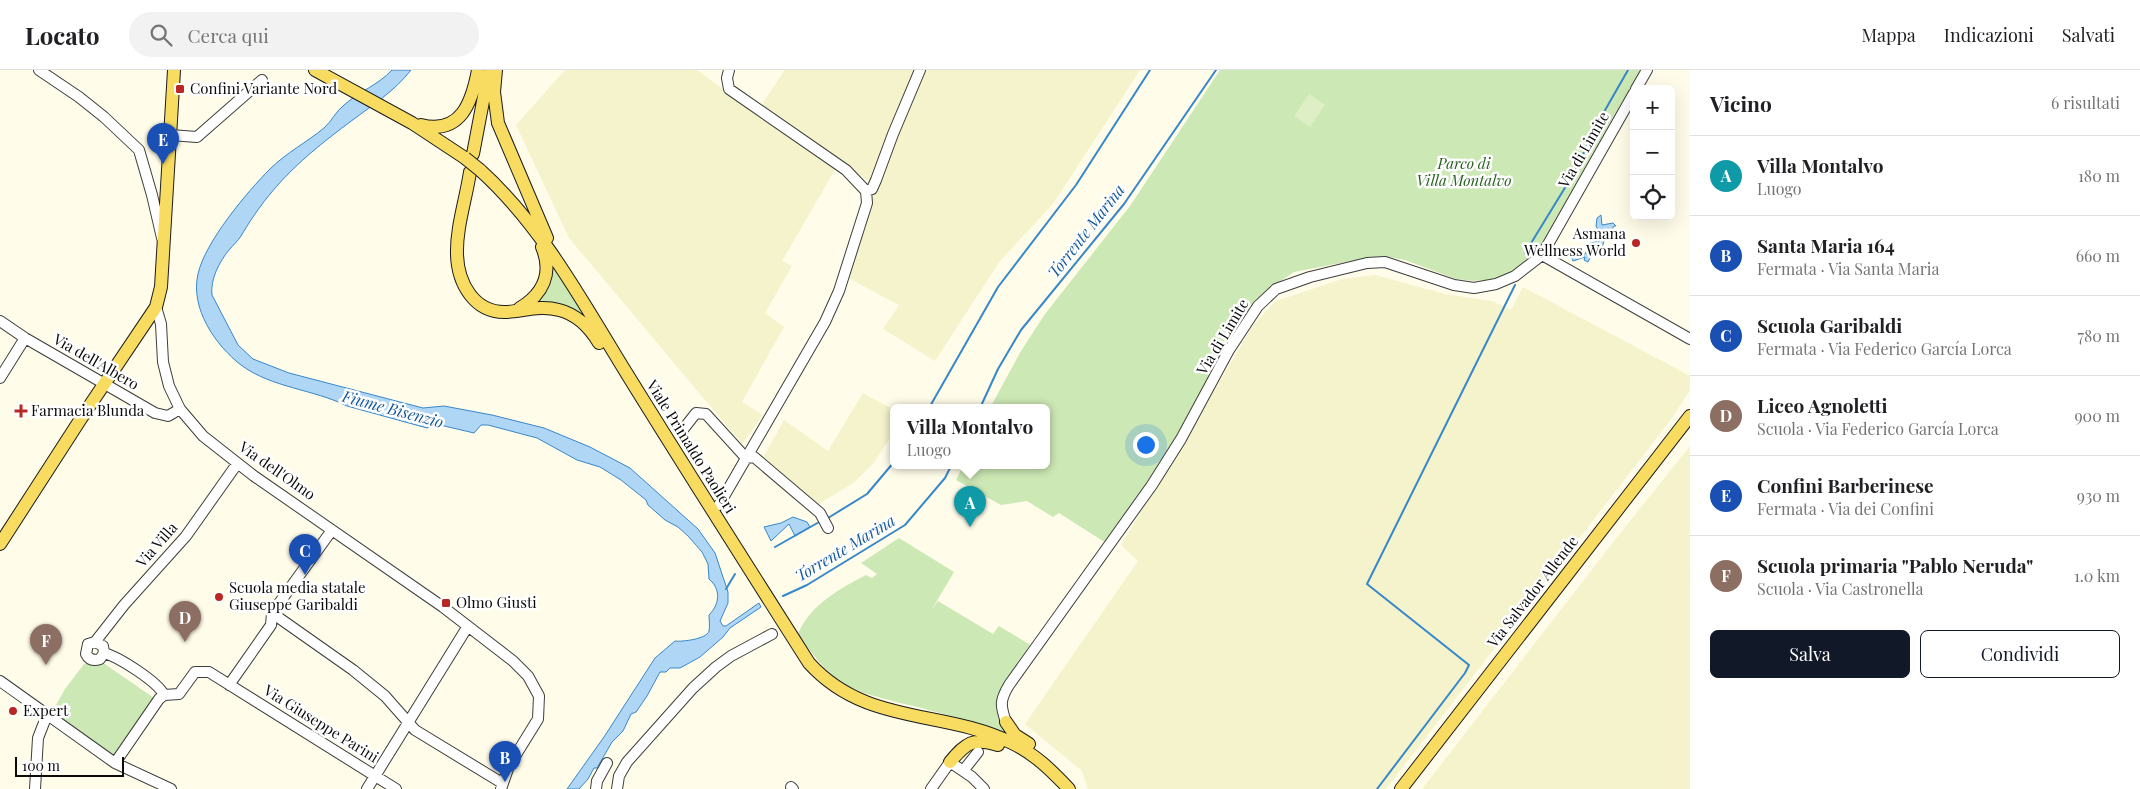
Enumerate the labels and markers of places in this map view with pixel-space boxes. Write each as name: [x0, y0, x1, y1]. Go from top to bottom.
place label: Confini Variante Nord: [190, 78, 337, 98]
marker: Confini Variante Nord: [174, 83, 186, 95]
pin: E: [147, 123, 179, 164]
place label: Asmana Wellness World: [1523, 223, 1627, 260]
marker: Asmana Wellness World: [1630, 237, 1642, 249]
place label: Farmacia Blunda: [31, 400, 145, 420]
marker: Farmacia Blunda: [15, 405, 27, 417]
pin: A: [954, 486, 986, 527]
pin: C: [289, 534, 321, 575]
place label: Scuola media statale Giuseppe Garibaldi: [229, 577, 366, 614]
marker: Scuola media statale Giuseppe Garibaldi: [213, 591, 225, 603]
place label: Olmo Giusti: [456, 592, 537, 612]
marker: Olmo Giusti: [440, 597, 452, 609]
pin: D: [169, 601, 201, 642]
pin: F: [30, 624, 62, 665]
place label: Expert: [23, 700, 69, 720]
marker: Expert: [7, 705, 19, 717]
pin: B: [489, 741, 521, 782]

